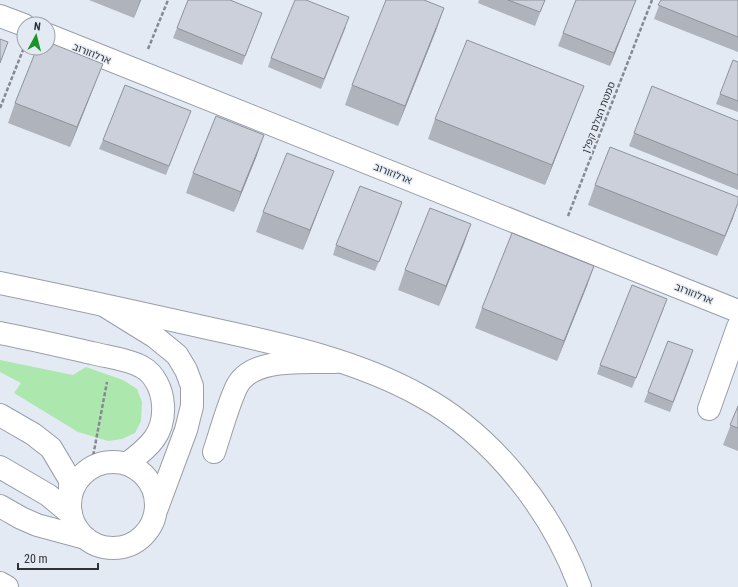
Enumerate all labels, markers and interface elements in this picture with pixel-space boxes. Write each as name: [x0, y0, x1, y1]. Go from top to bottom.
north arrow: [16, 16, 56, 56]
text: N: [33, 20, 42, 33]
street label: ארלוזורוב: [71, 41, 112, 66]
street label: סמטת הצלם קפלן: [580, 80, 617, 154]
street label: ארלוזורוב: [372, 161, 413, 186]
street label: ארלוזורוב: [673, 281, 714, 306]
scale bar: [18, 545, 98, 571]
text: 20 m: [24, 552, 48, 566]

